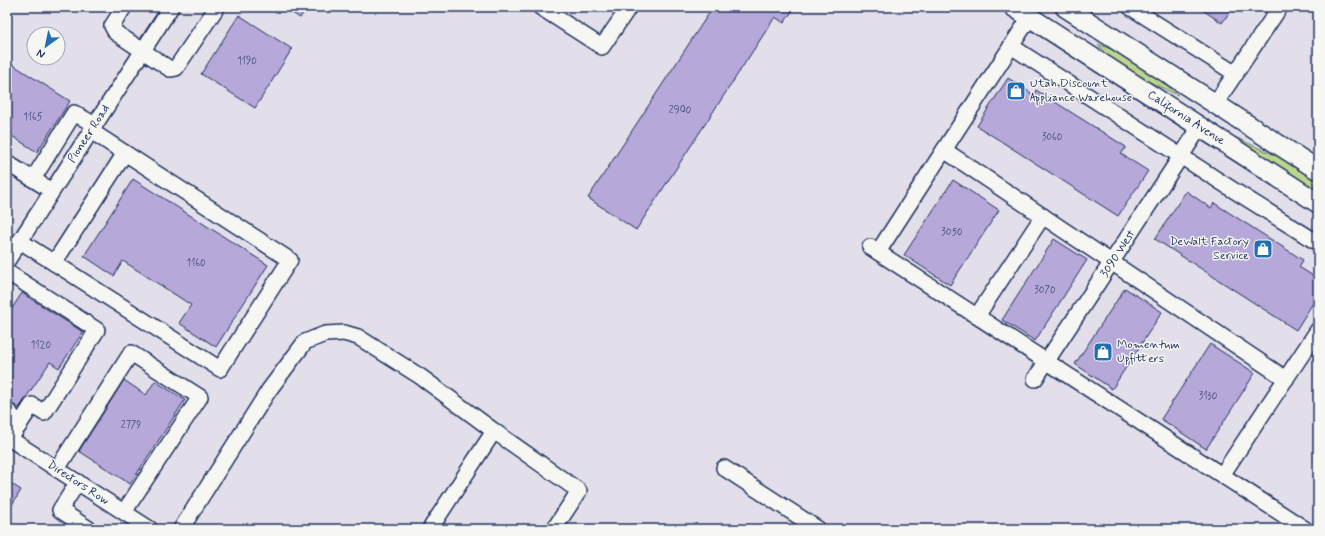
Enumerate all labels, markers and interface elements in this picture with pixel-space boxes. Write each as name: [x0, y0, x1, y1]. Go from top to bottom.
north arrow: [26, 26, 66, 66]
text: N: [34, 46, 48, 61]
house number: 1190: [237, 55, 257, 68]
place label: Utah Discount Appliance Warehouse: [1030, 76, 1132, 106]
shop icon: Utah Discount Appliance Warehouse: [1005, 80, 1027, 102]
street label: California Avenue: [1144, 87, 1228, 150]
street label: Pioneer Road: [64, 102, 114, 166]
house number: 2900: [669, 104, 692, 117]
house number: 1165: [23, 111, 43, 124]
house number: 3060: [1042, 131, 1063, 144]
house number: 3050: [941, 226, 963, 239]
street label: 3090 West: [1097, 227, 1140, 281]
place label: DeWalt Factory Service: [1170, 234, 1249, 264]
shop icon: DeWalt Factory Service: [1252, 238, 1274, 260]
house number: 1160: [186, 257, 206, 270]
house number: 3070: [1034, 284, 1056, 297]
place label: Momentum Upfitters: [1117, 337, 1180, 367]
house number: 1120: [31, 339, 52, 352]
shop icon: Momentum Upfitters: [1092, 341, 1114, 363]
house number: 3130: [1199, 390, 1218, 403]
house number: 2779: [121, 419, 141, 432]
street label: Directors Row: [44, 457, 112, 509]

